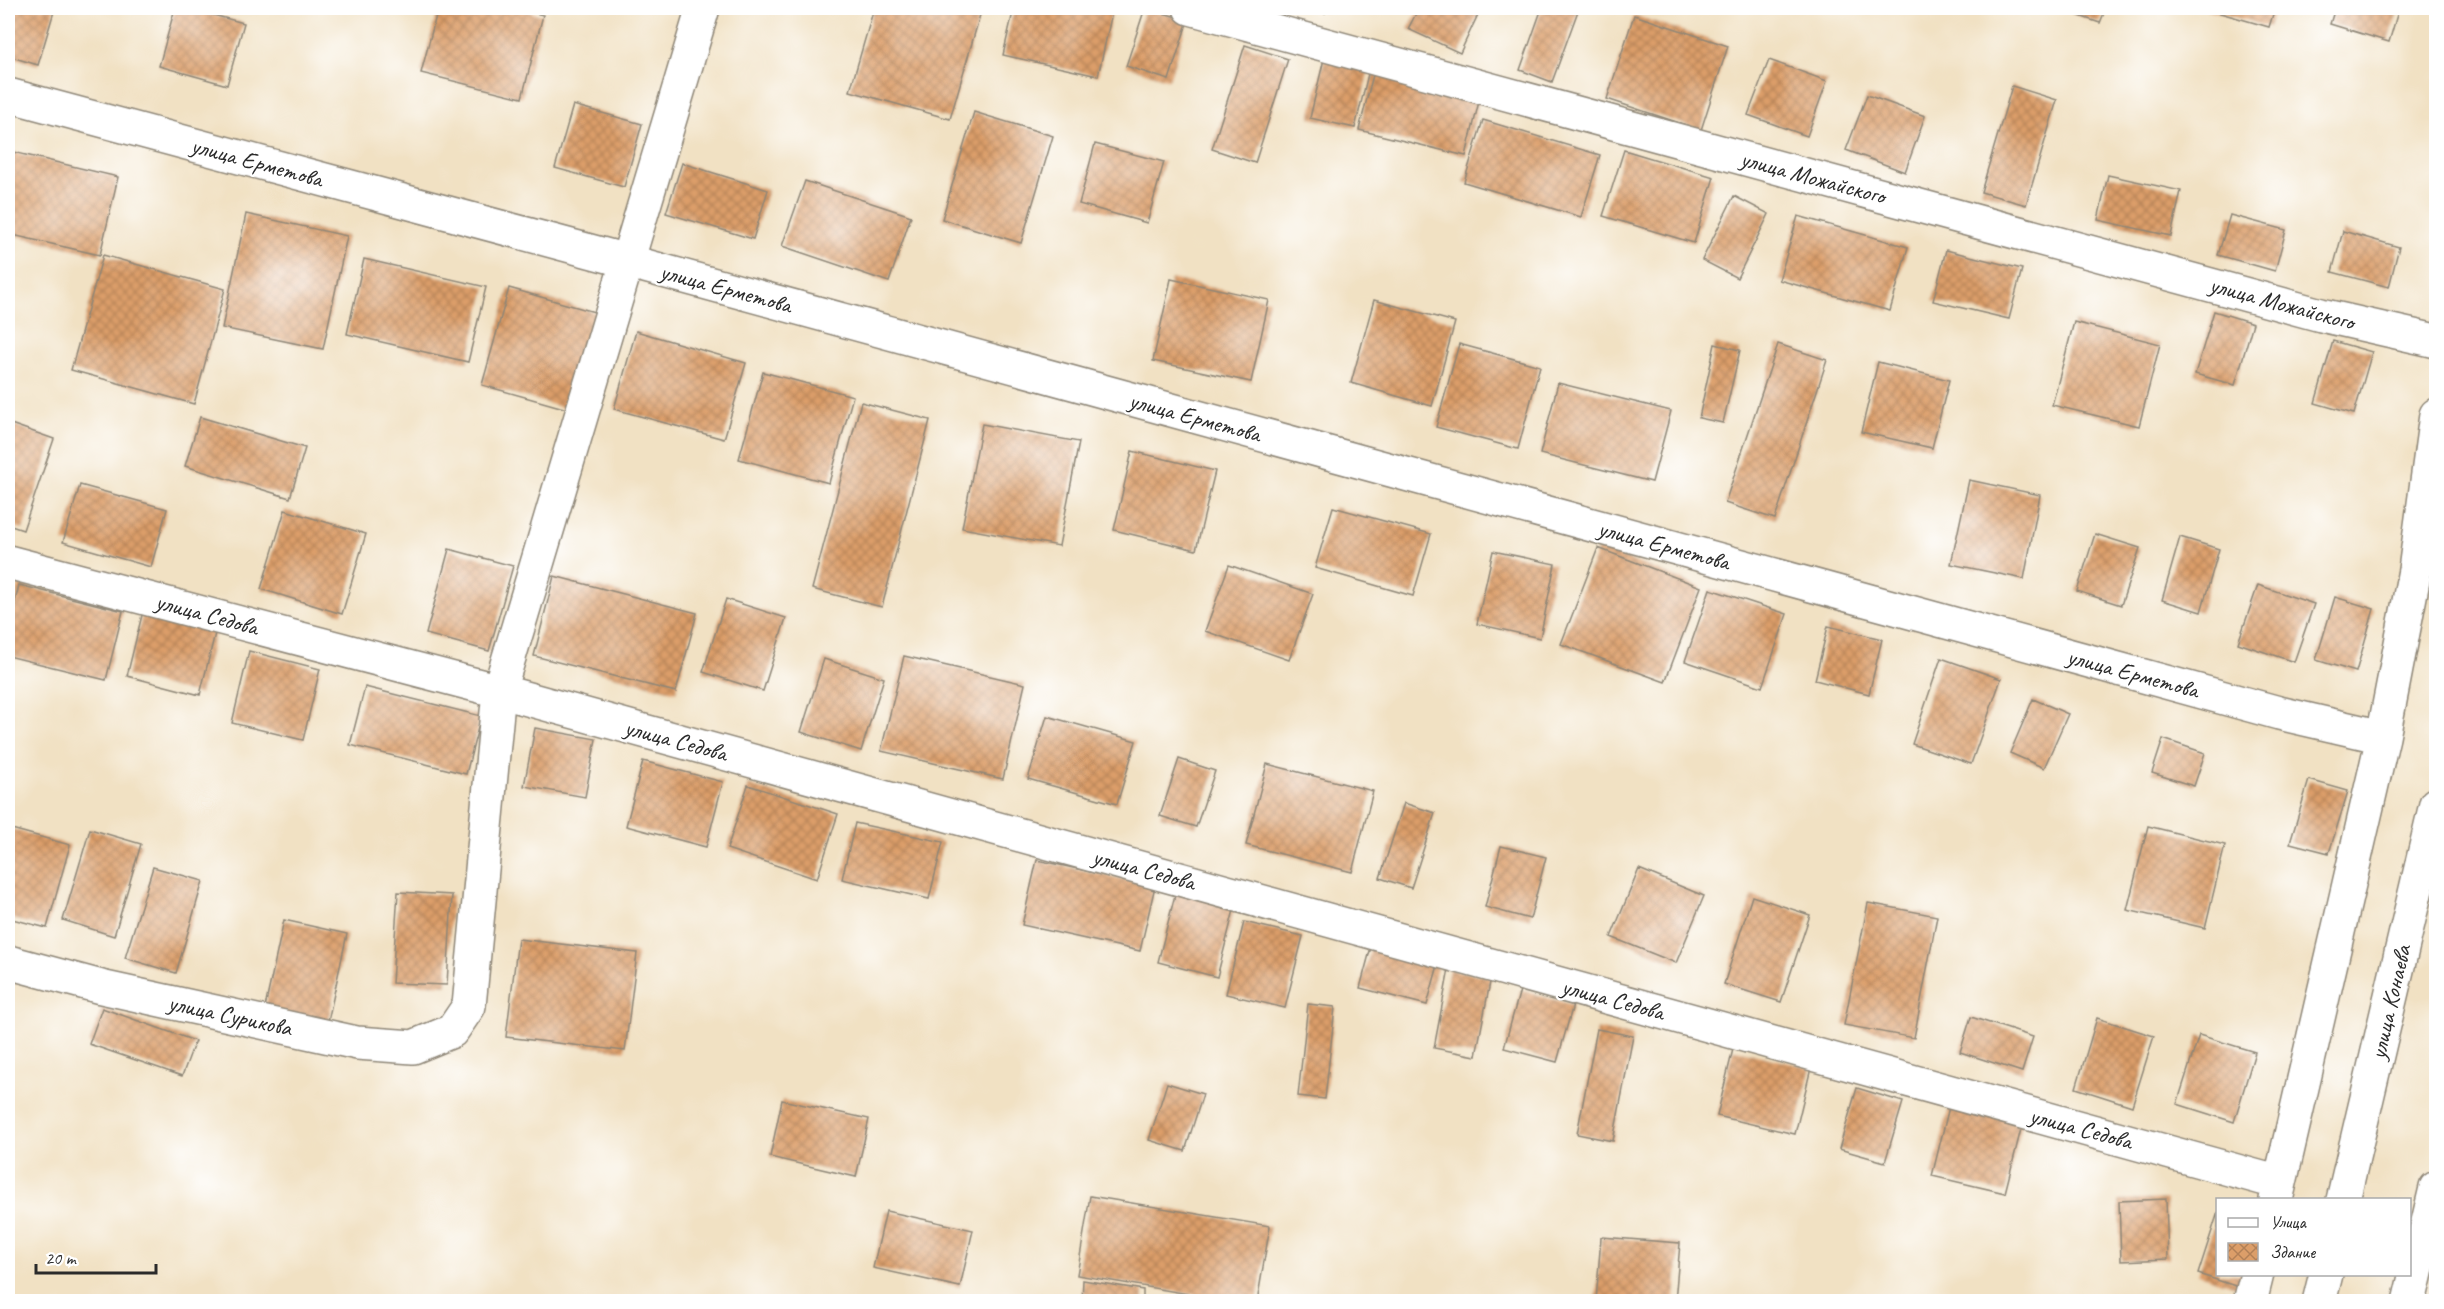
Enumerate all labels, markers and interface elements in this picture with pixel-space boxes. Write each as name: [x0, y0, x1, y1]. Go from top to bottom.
street label: улица Ерметова: [186, 130, 328, 194]
street label: улица Можайского: [1735, 143, 1891, 211]
street label: улица Ерметова: [655, 256, 797, 320]
street label: улица Можайского: [2204, 269, 2360, 337]
street label: улица Ерметова: [1124, 385, 1266, 449]
street label: улица Ерметова: [1593, 513, 1735, 577]
street label: улица Седова: [151, 585, 264, 643]
street label: улица Ерметова: [2062, 641, 2204, 705]
street label: улица Седова: [620, 711, 733, 769]
street label: улица Седова: [1088, 840, 1201, 898]
street label: улица Конаева: [2362, 941, 2418, 1064]
street label: улица Седова: [1557, 970, 1670, 1028]
street label: улица Сурикова: [164, 987, 296, 1043]
street label: улица Седова: [2025, 1099, 2138, 1157]
legend: [2216, 1198, 2411, 1276]
text: Улица: [2270, 1211, 2307, 1233]
scale bar: [36, 1237, 156, 1275]
text: Здание: [2270, 1241, 2316, 1263]
text: 20 m: [45, 1247, 78, 1269]

